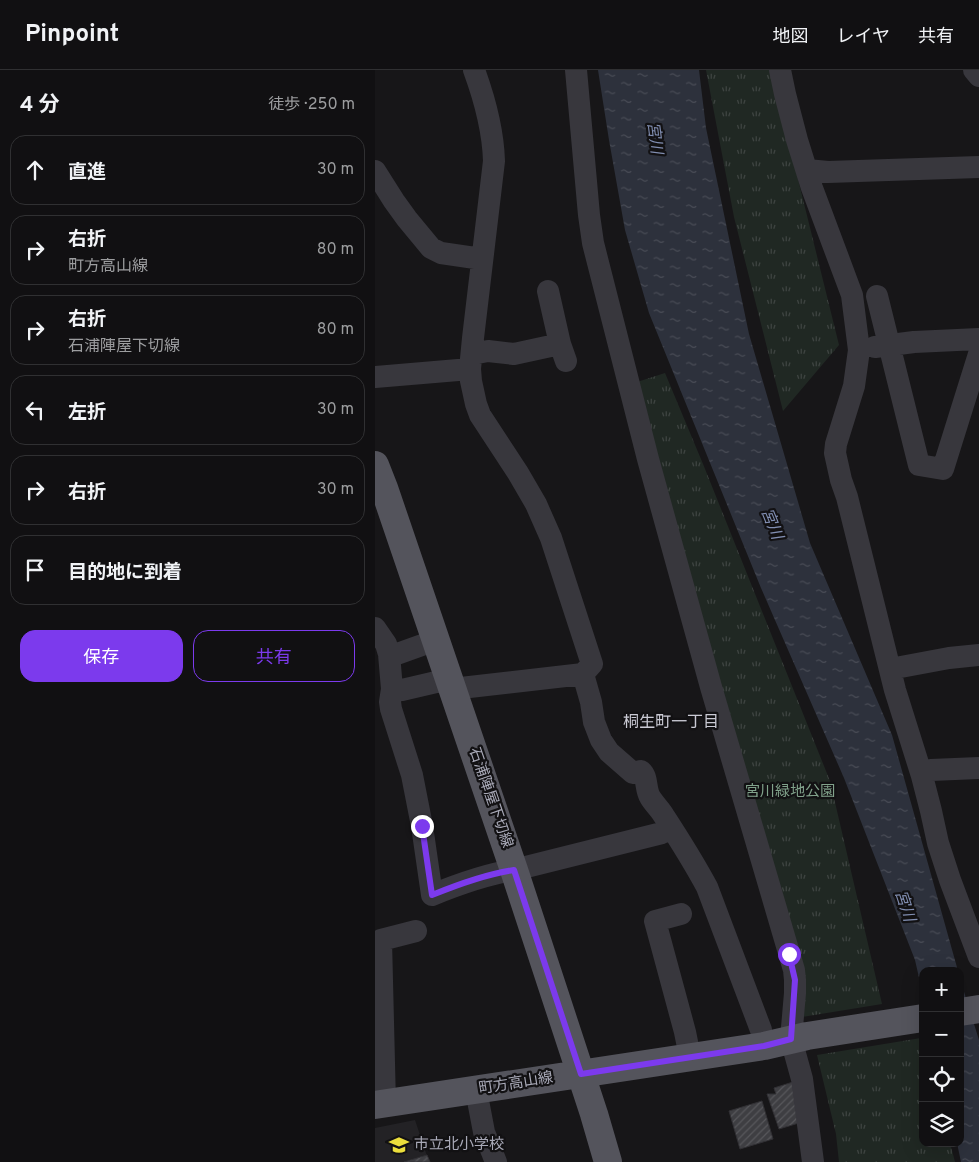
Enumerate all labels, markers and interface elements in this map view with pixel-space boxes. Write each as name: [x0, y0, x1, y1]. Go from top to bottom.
text: Pinpoint: [25, 20, 119, 50]
text: 地図: [773, 26, 809, 49]
text: レイヤ: [837, 26, 890, 49]
text: 共有: [918, 26, 954, 49]
text: 4 分: [20, 92, 60, 119]
text: 徒歩 · 250 m: [268, 95, 355, 115]
water label: 宮川: [642, 121, 666, 157]
icon: ahead: [21, 156, 49, 184]
text: 30 m: [317, 160, 354, 180]
text: 直進: [68, 161, 106, 185]
text: 右折: [68, 228, 106, 252]
icon: right: [21, 236, 49, 264]
text: 80 m: [317, 240, 354, 260]
text: 町方高山線: [68, 257, 148, 277]
text: 右折: [68, 308, 106, 332]
icon: right: [21, 316, 49, 344]
text: 80 m: [317, 320, 354, 340]
text: 石浦陣屋下切線: [68, 337, 180, 357]
icon: left: [21, 396, 49, 424]
text: 30 m: [317, 400, 354, 420]
text: 左折: [68, 401, 106, 425]
icon: right: [21, 476, 49, 504]
text: 30 m: [317, 480, 354, 500]
text: 右折: [68, 481, 106, 505]
water label: 宮川: [756, 505, 787, 544]
icon: arrive: [21, 556, 49, 584]
text: 目的地に到着: [68, 561, 182, 585]
button: 保存: [20, 630, 183, 682]
button: 共有: [193, 630, 355, 682]
district label: 桐生町一丁目: [623, 713, 719, 733]
street label: 石浦陣屋下切線: [464, 745, 517, 851]
park label: 宮川緑地公園: [745, 783, 835, 802]
route end: [411, 815, 434, 838]
water label: 宮川: [890, 888, 919, 926]
route start: [778, 943, 801, 966]
map controls: [919, 967, 964, 1147]
button: +: [919, 967, 964, 1012]
button: −: [919, 1012, 964, 1057]
button: locate: [919, 1057, 964, 1102]
street label: 町方高山線: [477, 1069, 555, 1099]
button: layers: [919, 1102, 964, 1147]
school or university icon: 市立北小学校: [388, 1134, 410, 1156]
place label: 市立北小学校: [414, 1135, 504, 1155]

